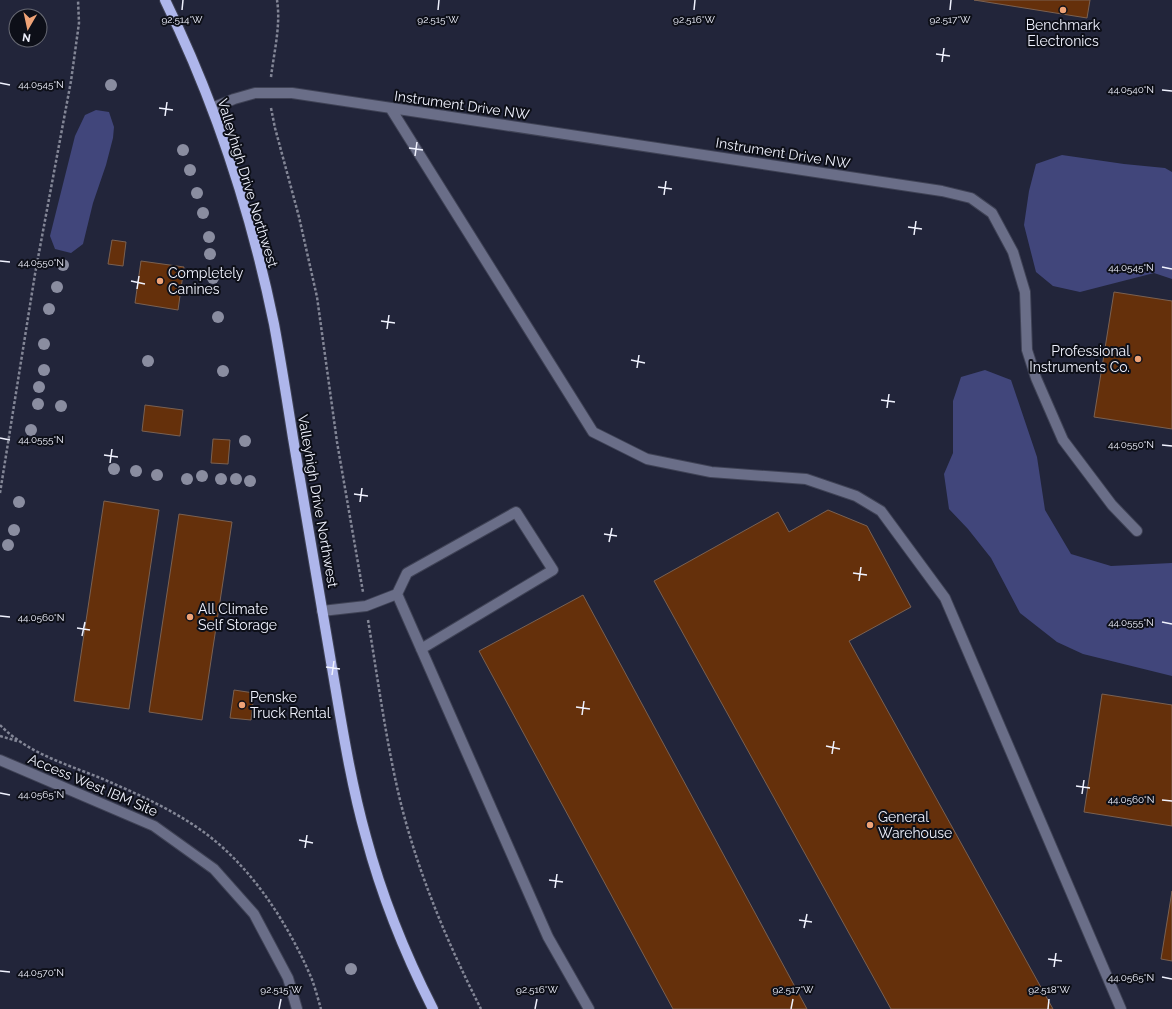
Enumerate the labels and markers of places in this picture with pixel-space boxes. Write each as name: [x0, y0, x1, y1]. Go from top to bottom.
marker: Benchmark Electronics: [1058, 5, 1068, 15]
place label: Benchmark Electronics: [1026, 17, 1101, 49]
place label: Completely Canines: [168, 265, 244, 297]
marker: Completely Canines: [155, 276, 165, 286]
place label: Professional Instruments Co.: [1029, 343, 1130, 375]
marker: Professional Instruments Co.: [1133, 354, 1143, 364]
place label: All Climate Self Storage: [198, 601, 277, 633]
marker: All Climate Self Storage: [185, 612, 195, 622]
place label: Penske Truck Rental: [250, 689, 331, 721]
marker: Penske Truck Rental: [237, 700, 247, 710]
place label: General Warehouse: [878, 809, 952, 841]
marker: General Warehouse: [865, 820, 875, 830]

